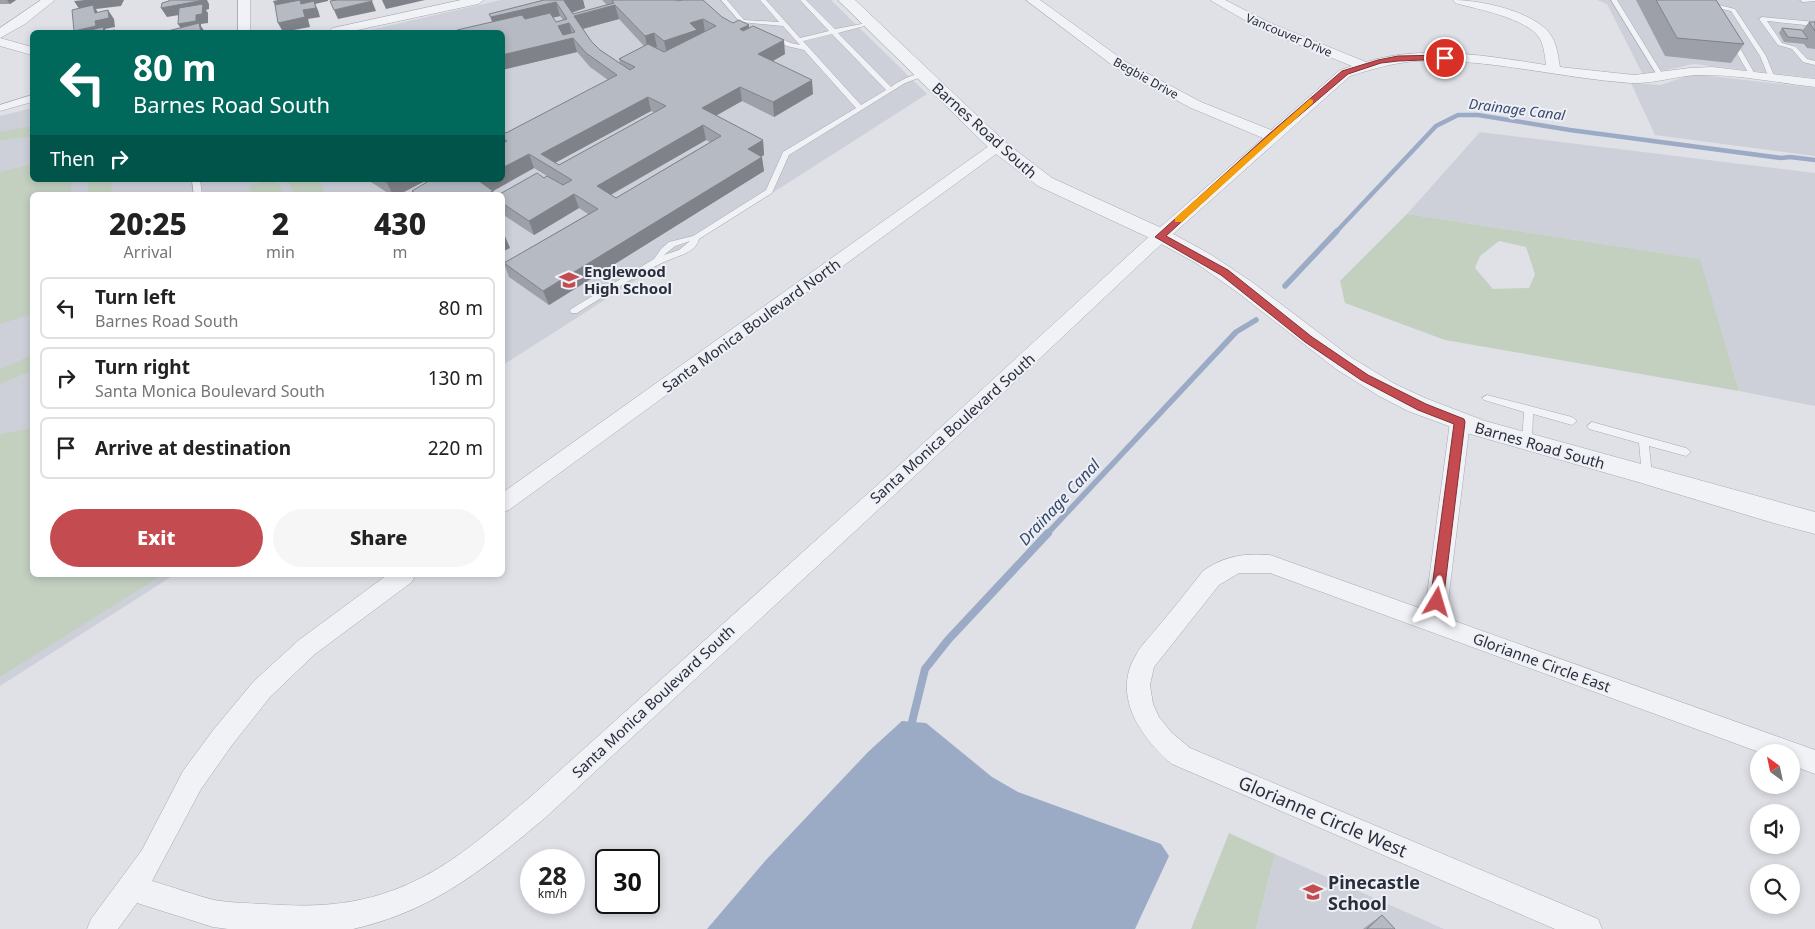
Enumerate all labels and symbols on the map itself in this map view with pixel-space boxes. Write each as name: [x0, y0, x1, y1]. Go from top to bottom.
street label: Vancouver Drive: [1243, 9, 1335, 61]
pin: [1424, 37, 1466, 79]
street label: Begbie Drive: [1110, 53, 1182, 103]
street label: Barnes Road South: [928, 78, 1042, 182]
water label: Drainage Canal: [1468, 94, 1567, 124]
street label: Santa Monica Boulevard North: [658, 254, 844, 396]
place label: Englewood High School: [584, 261, 672, 298]
school or university icon: Englewood High School: [558, 269, 580, 291]
street label: Santa Monica Boulevard South: [865, 348, 1039, 508]
street label: Barnes Road South: [1473, 417, 1607, 473]
water label: Drainage Canal: [1013, 453, 1105, 550]
position arrow: [1410, 575, 1462, 627]
street label: Santa Monica Boulevard South: [567, 620, 739, 782]
street label: Glorianne Circle East: [1470, 628, 1614, 696]
north arrow: [1750, 744, 1800, 794]
street label: Glorianne Circle West: [1235, 770, 1411, 863]
speed limit sign: 30: [595, 849, 660, 914]
place label: Pinecastle School: [1328, 870, 1420, 915]
school or university icon: Pinecastle School: [1302, 881, 1324, 903]

